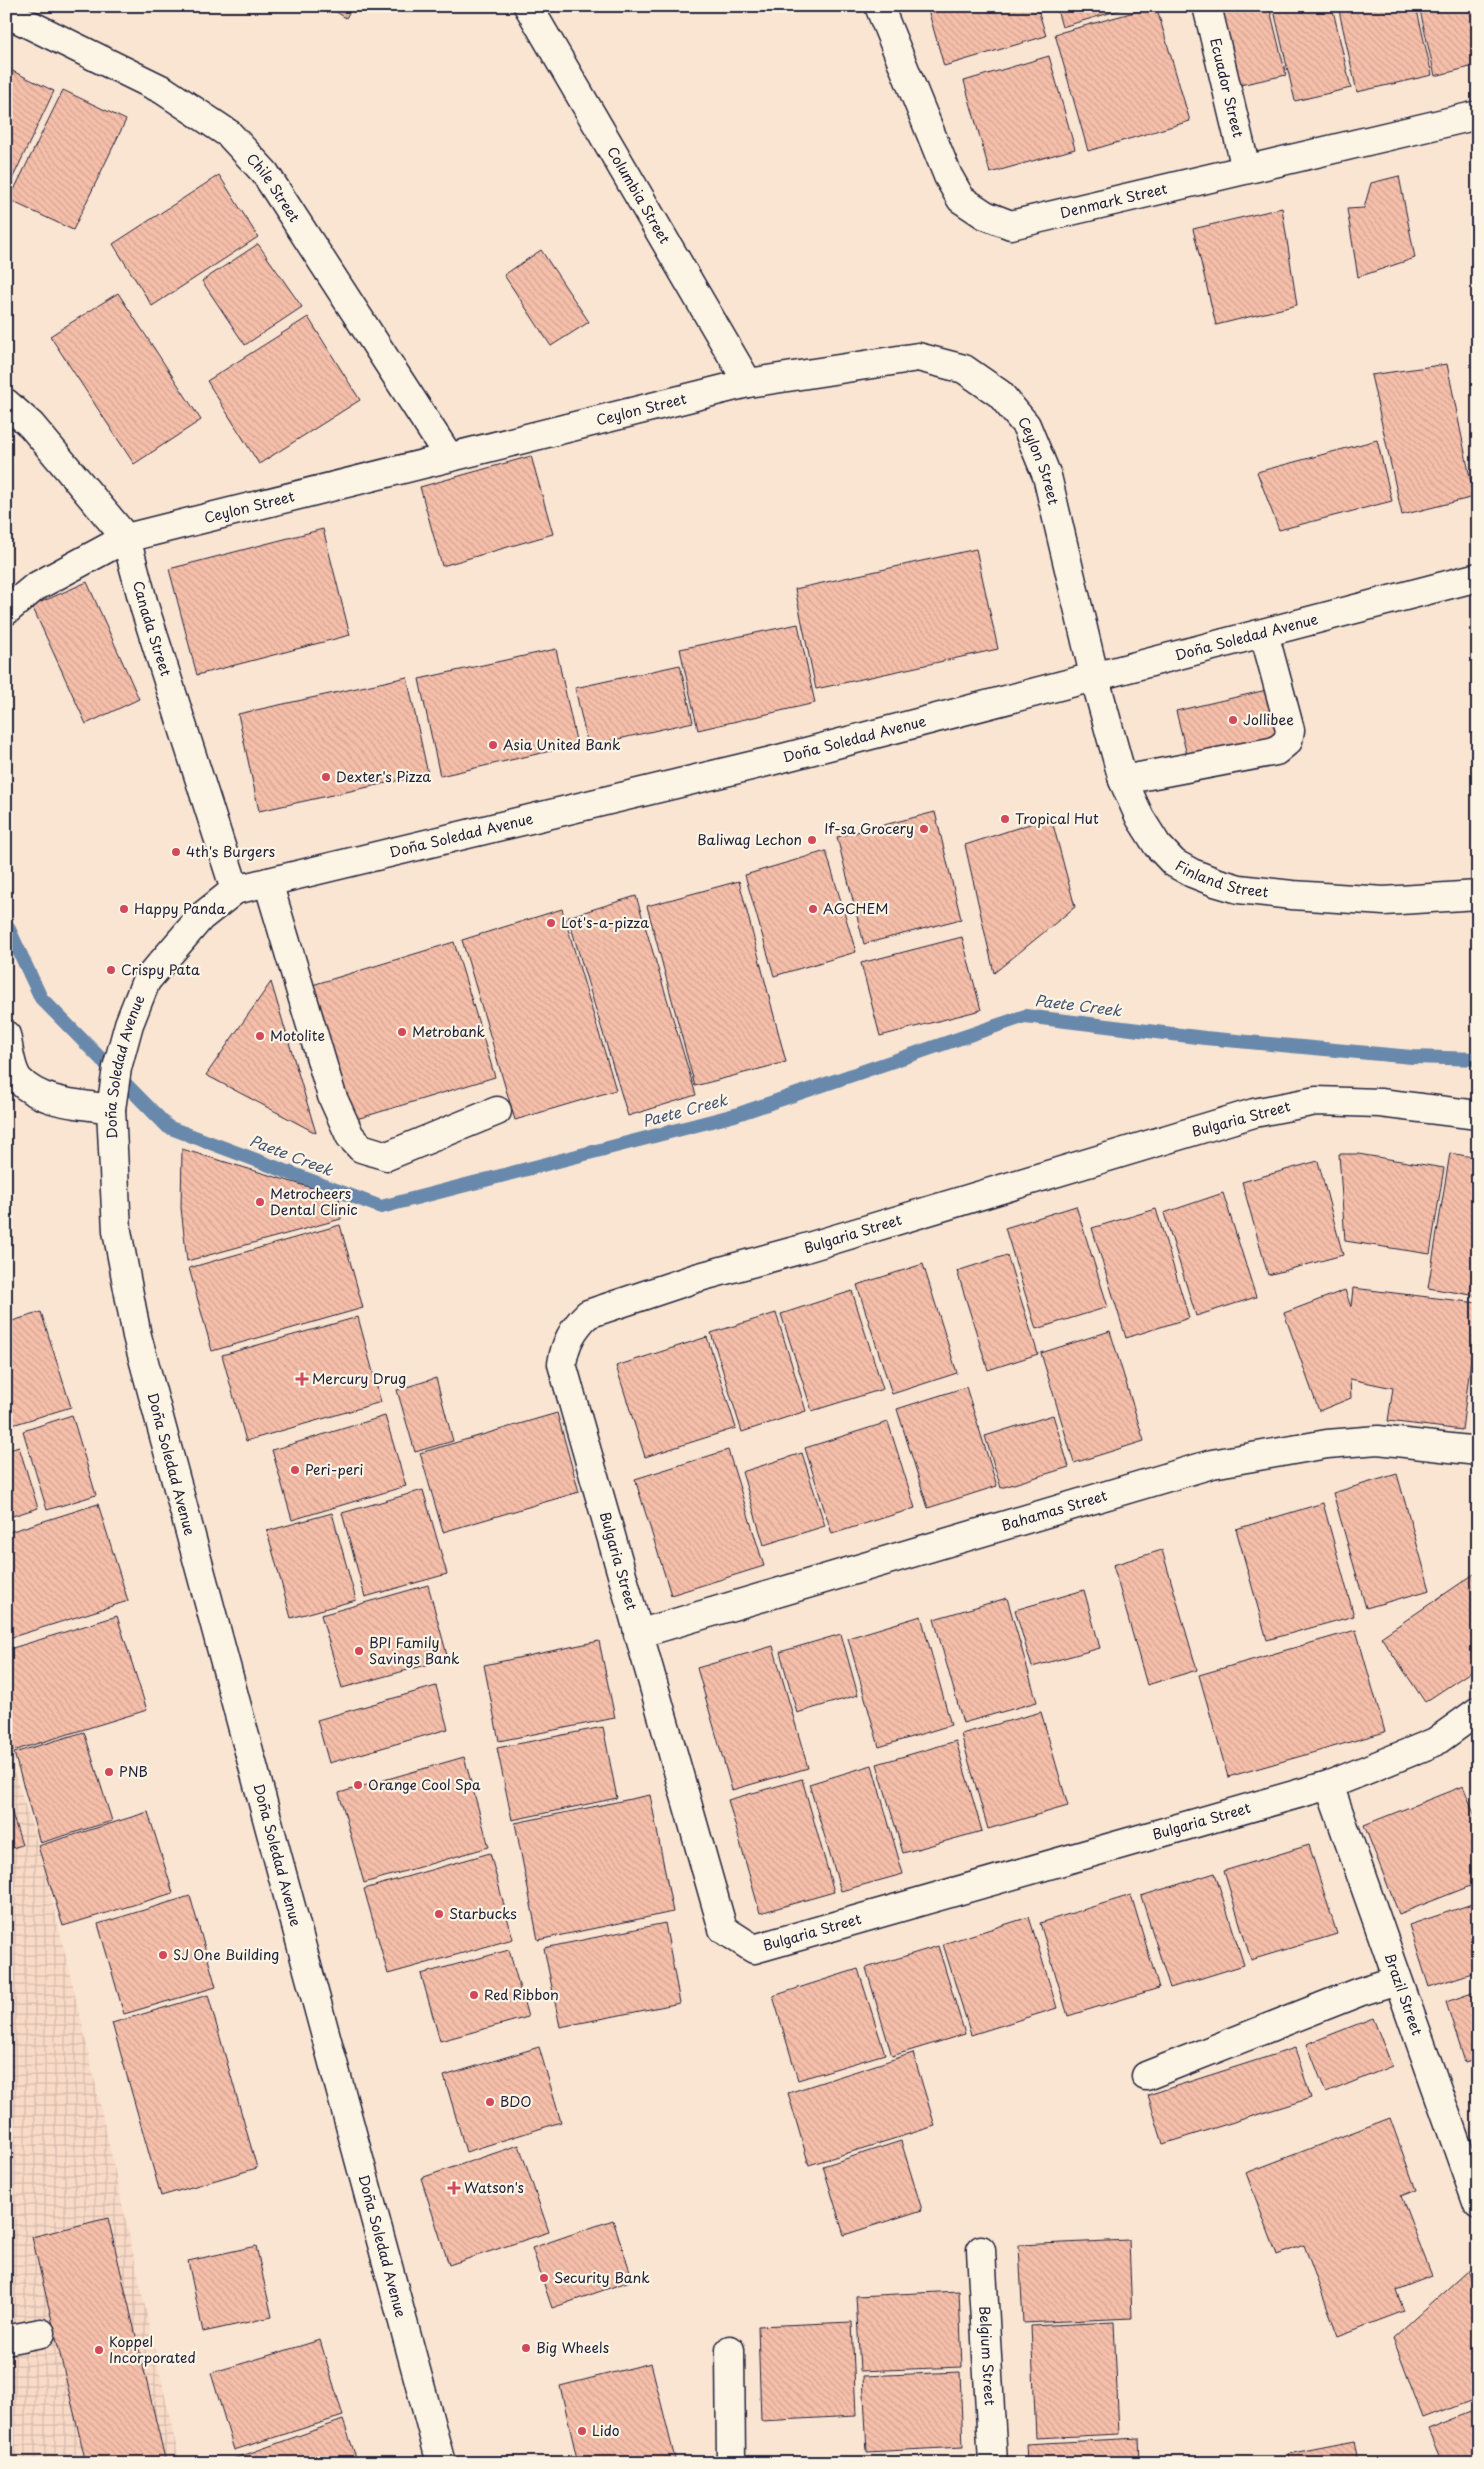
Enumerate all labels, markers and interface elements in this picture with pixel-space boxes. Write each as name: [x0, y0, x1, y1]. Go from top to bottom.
street label: Ecuador Street: [1205, 36, 1249, 140]
street label: Columbia Street: [602, 142, 676, 248]
street label: Chile Street: [242, 148, 305, 226]
street label: Denmark Street: [1058, 177, 1170, 223]
street label: Ceylon Street: [594, 388, 689, 430]
street label: Ceylon Street: [1013, 412, 1064, 507]
street label: Ceylon Street: [202, 485, 297, 528]
street label: Canada Street: [128, 578, 177, 679]
street label: Doña Soledad Avenue: [1172, 608, 1321, 665]
place label: Jollibee: [1243, 709, 1294, 730]
street label: Doña Soledad Avenue: [781, 710, 929, 767]
marker: Jollibee: [1227, 714, 1239, 726]
place label: Asia United Bank: [503, 734, 621, 755]
marker: Asia United Bank: [487, 739, 499, 751]
place label: Dexter's Pizza: [336, 766, 431, 787]
marker: Dexter's Pizza: [320, 771, 332, 783]
street label: Doña Soledad Avenue: [387, 808, 535, 863]
place label: Tropical Hut: [1015, 808, 1099, 829]
marker: Tropical Hut: [999, 813, 1011, 825]
place label: If-sa Grocery: [824, 818, 914, 839]
marker: If-sa Grocery: [918, 823, 930, 835]
place label: Baliwag Lechon: [697, 829, 802, 850]
marker: Baliwag Lechon: [806, 834, 818, 846]
place label: 4th's Burgers: [186, 841, 275, 862]
marker: 4th's Burgers: [170, 846, 182, 858]
street label: Finland Street: [1172, 855, 1270, 902]
place label: Happy Panda: [134, 898, 226, 919]
place label: AGCHEM: [823, 898, 888, 919]
marker: Happy Panda: [118, 903, 130, 915]
marker: AGCHEM: [807, 903, 819, 915]
place label: Lot's-a-pizza: [561, 912, 649, 933]
marker: Lot's-a-pizza: [545, 917, 557, 929]
place label: Crispy Pata: [121, 959, 200, 980]
marker: Crispy Pata: [105, 964, 117, 976]
water label: Paete Creek: [1034, 988, 1124, 1021]
street label: Doña Soledad Avenue: [100, 991, 150, 1139]
place label: Metrobank: [412, 1021, 486, 1042]
place label: Motolite: [270, 1025, 325, 1046]
marker: Metrobank: [396, 1026, 408, 1038]
marker: Motolite: [254, 1030, 266, 1042]
water label: Paete Creek: [640, 1087, 730, 1132]
street label: Bulgaria Street: [1189, 1095, 1293, 1142]
water label: Paete Creek: [247, 1128, 337, 1181]
place label: Metrocheers Dental Clinic: [270, 1183, 358, 1220]
marker: Metrocheers Dental Clinic: [254, 1196, 266, 1208]
street label: Bulgaria Street: [801, 1209, 905, 1258]
place label: Mercury Drug: [312, 1368, 406, 1389]
marker: Mercury Drug: [296, 1373, 308, 1385]
street label: Doña Soledad Avenue: [142, 1390, 201, 1538]
place label: Peri-peri: [305, 1459, 363, 1480]
marker: Peri-peri: [289, 1464, 301, 1476]
street label: Bahamas Street: [998, 1485, 1110, 1536]
street label: Bulgaria Street: [595, 1509, 643, 1613]
place label: BPI Family Savings Bank: [369, 1632, 460, 1669]
marker: BPI Family Savings Bank: [353, 1645, 365, 1657]
place label: PNB: [119, 1761, 148, 1782]
marker: PNB: [103, 1766, 115, 1778]
place label: Orange Cool Spa: [368, 1774, 481, 1795]
marker: Orange Cool Spa: [352, 1779, 364, 1791]
street label: Doña Soledad Avenue: [248, 1781, 307, 1929]
street label: Bulgaria Street: [1150, 1797, 1253, 1845]
place label: Starbucks: [449, 1903, 517, 1924]
marker: Starbucks: [433, 1908, 445, 1920]
street label: Bulgaria Street: [760, 1908, 864, 1956]
place label: SJ One Building: [173, 1944, 279, 1965]
marker: SJ One Building: [157, 1949, 169, 1961]
street label: Brazil Street: [1379, 1950, 1428, 2038]
place label: Red Ribbon: [484, 1984, 559, 2005]
marker: Red Ribbon: [468, 1989, 480, 2001]
place label: BDO: [500, 2091, 532, 2112]
marker: BDO: [484, 2096, 496, 2108]
street label: Doña Soledad Avenue: [353, 2172, 412, 2320]
place label: Watson's: [464, 2177, 524, 2198]
marker: Watson's: [448, 2182, 460, 2194]
place label: Security Bank: [554, 2267, 650, 2288]
marker: Security Bank: [538, 2272, 550, 2284]
street label: Belgium Street: [974, 2305, 1001, 2406]
place label: Koppel Incorporated: [109, 2331, 196, 2368]
place label: Big Wheels: [536, 2337, 609, 2358]
marker: Big Wheels: [520, 2342, 532, 2354]
marker: Koppel Incorporated: [93, 2344, 105, 2356]
place label: Lido: [592, 2420, 620, 2441]
marker: Lido: [576, 2425, 588, 2437]

